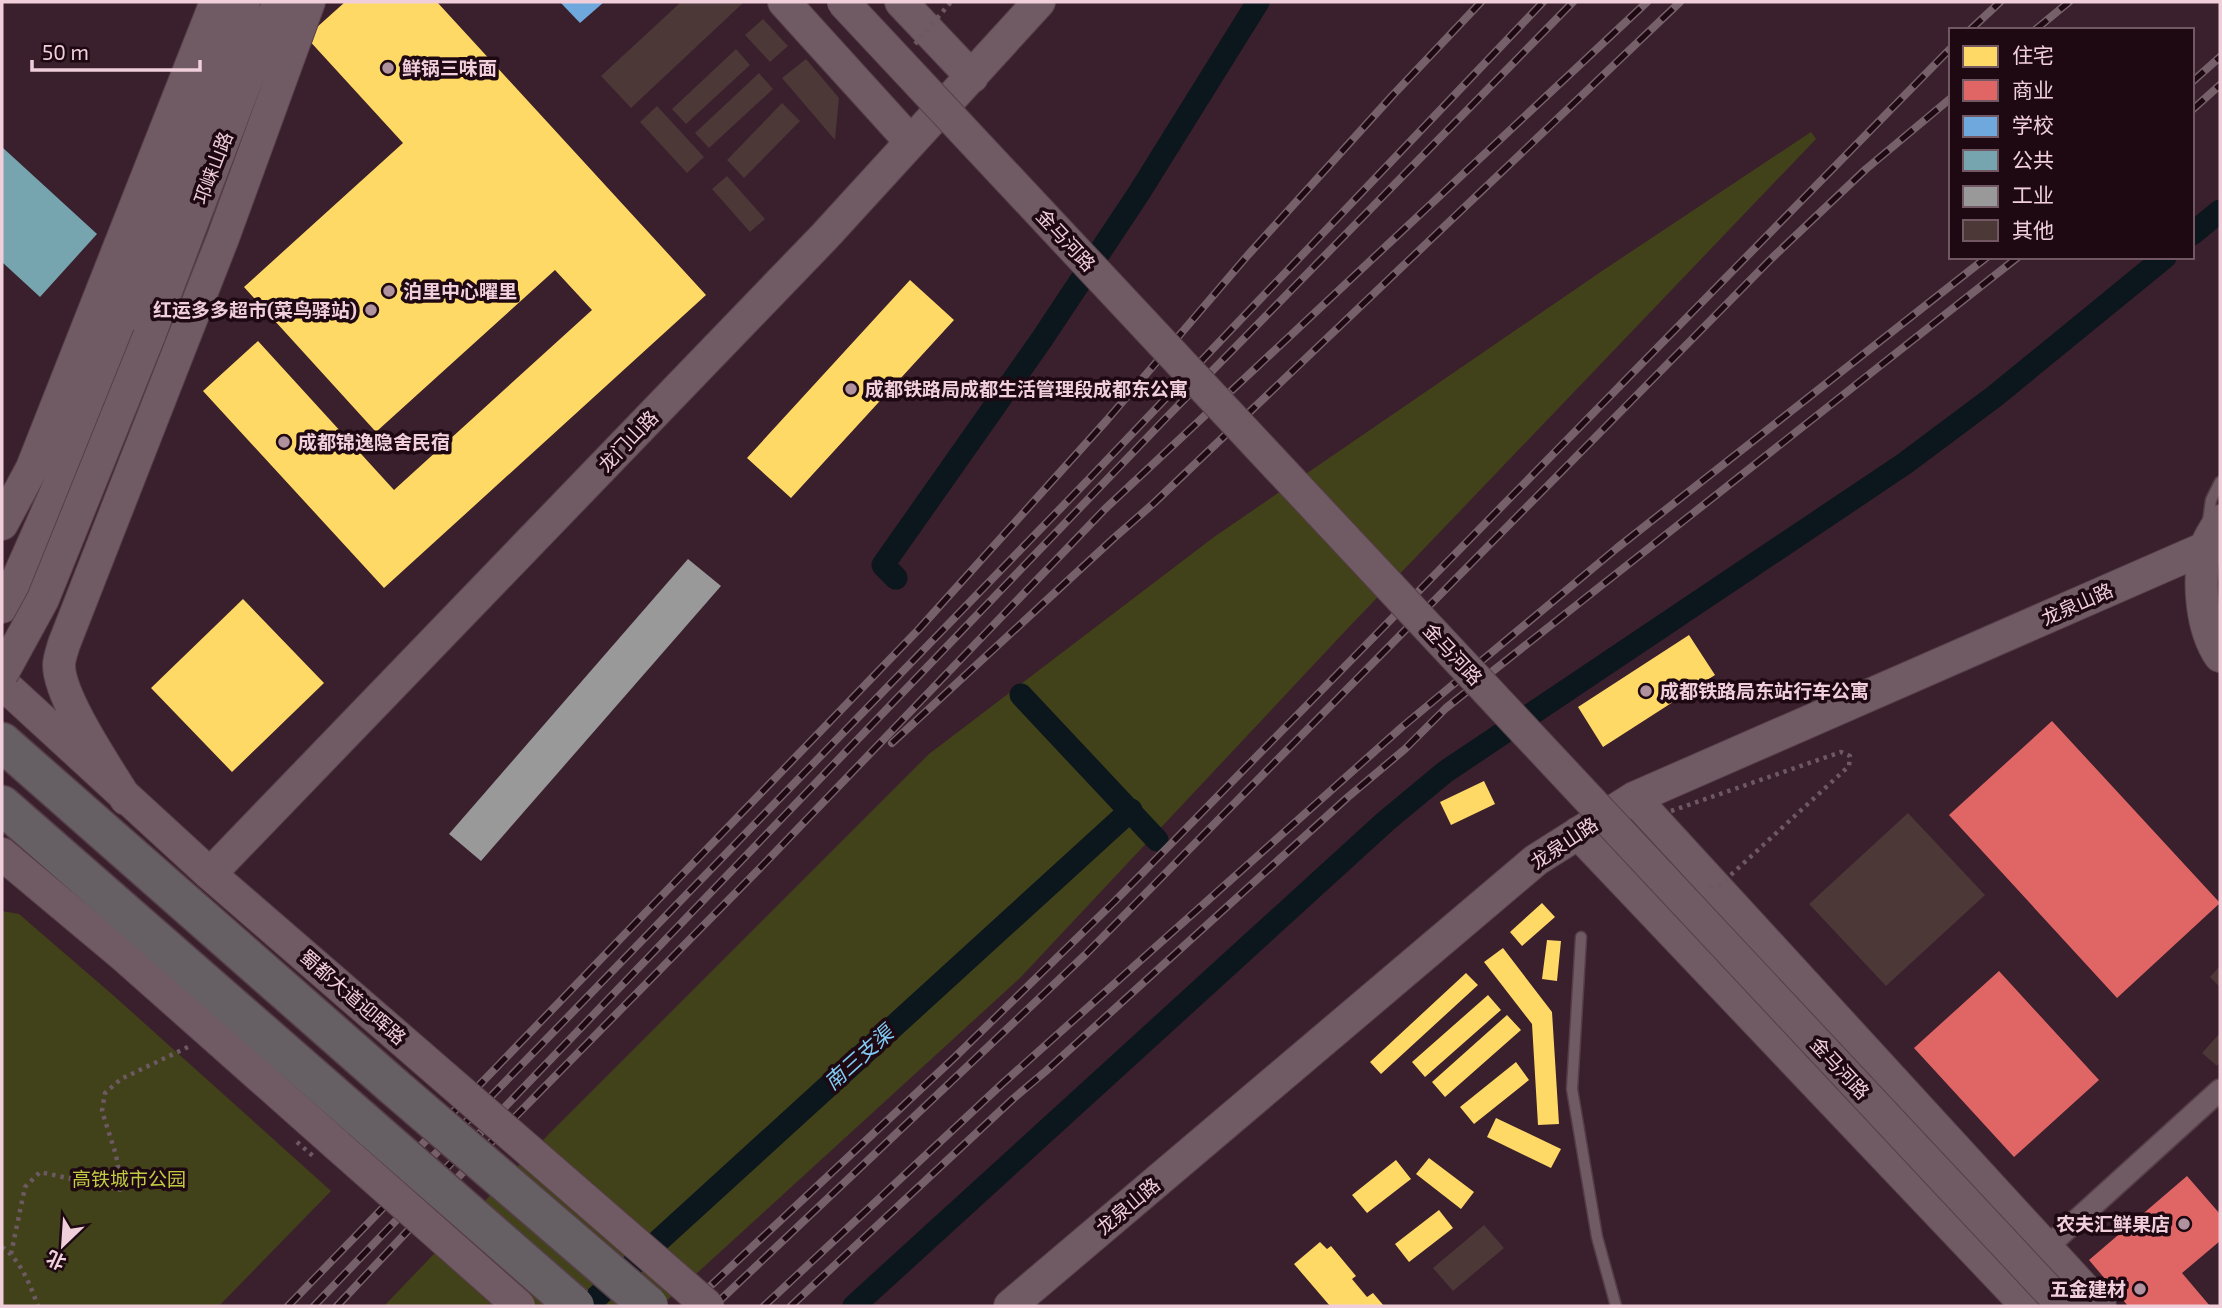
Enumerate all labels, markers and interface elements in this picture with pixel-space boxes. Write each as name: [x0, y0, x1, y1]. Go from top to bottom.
scale bar: [32, 28, 200, 72]
legend: [1949, 28, 2194, 259]
text: 50 m: [42, 39, 89, 64]
text: 住宅: [2012, 42, 2054, 67]
place label: 鲜锅三味面: [402, 56, 497, 79]
marker: 鲜锅三味面: [380, 60, 396, 76]
text: 商业: [2012, 77, 2054, 102]
text: 学校: [2012, 112, 2054, 137]
street label: 邛崃山路: [188, 128, 237, 207]
text: 公共: [2012, 147, 2054, 172]
text: 工业: [2012, 182, 2054, 207]
street label: 金马河路: [1032, 204, 1101, 275]
text: 其他: [2012, 217, 2054, 242]
place label: 泊里中心曜里: [403, 279, 517, 302]
marker: 泊里中心曜里: [381, 283, 397, 299]
place label: 红运多多超市(菜鸟驿站): [153, 298, 357, 321]
marker: 红运多多超市(菜鸟驿站): [363, 302, 379, 318]
place label: 成都铁路局成都生活管理段成都东公寓: [865, 377, 1188, 400]
marker: 成都铁路局成都生活管理段成都东公寓: [843, 381, 859, 397]
street label: 龙门山路: [593, 405, 662, 476]
place label: 成都锦逸隐舍民宿: [298, 430, 450, 453]
marker: 成都锦逸隐舍民宿: [276, 434, 292, 450]
street label: 龙泉山路: [2037, 578, 2116, 630]
street label: 金马河路: [1419, 618, 1488, 689]
place label: 成都铁路局东站行车公寓: [1660, 679, 1869, 702]
marker: 成都铁路局东站行车公寓: [1638, 683, 1654, 699]
street label: 龙泉山路: [1526, 812, 1602, 873]
street label: 蜀都大道迎晖路: [296, 944, 411, 1049]
water label: 南三支渠: [818, 1017, 900, 1094]
street label: 金马河路: [1806, 1032, 1875, 1103]
park label: 高铁城市公园: [72, 1167, 186, 1190]
street label: 龙泉山路: [1091, 1172, 1164, 1239]
north arrow: [28, 1210, 98, 1280]
place label: 农夫汇鲜果店: [2056, 1212, 2170, 1235]
marker: 农夫汇鲜果店: [2176, 1216, 2192, 1232]
text: 北: [42, 1246, 69, 1275]
place label: 五金建材: [2050, 1277, 2126, 1300]
marker: 五金建材: [2132, 1281, 2148, 1297]

